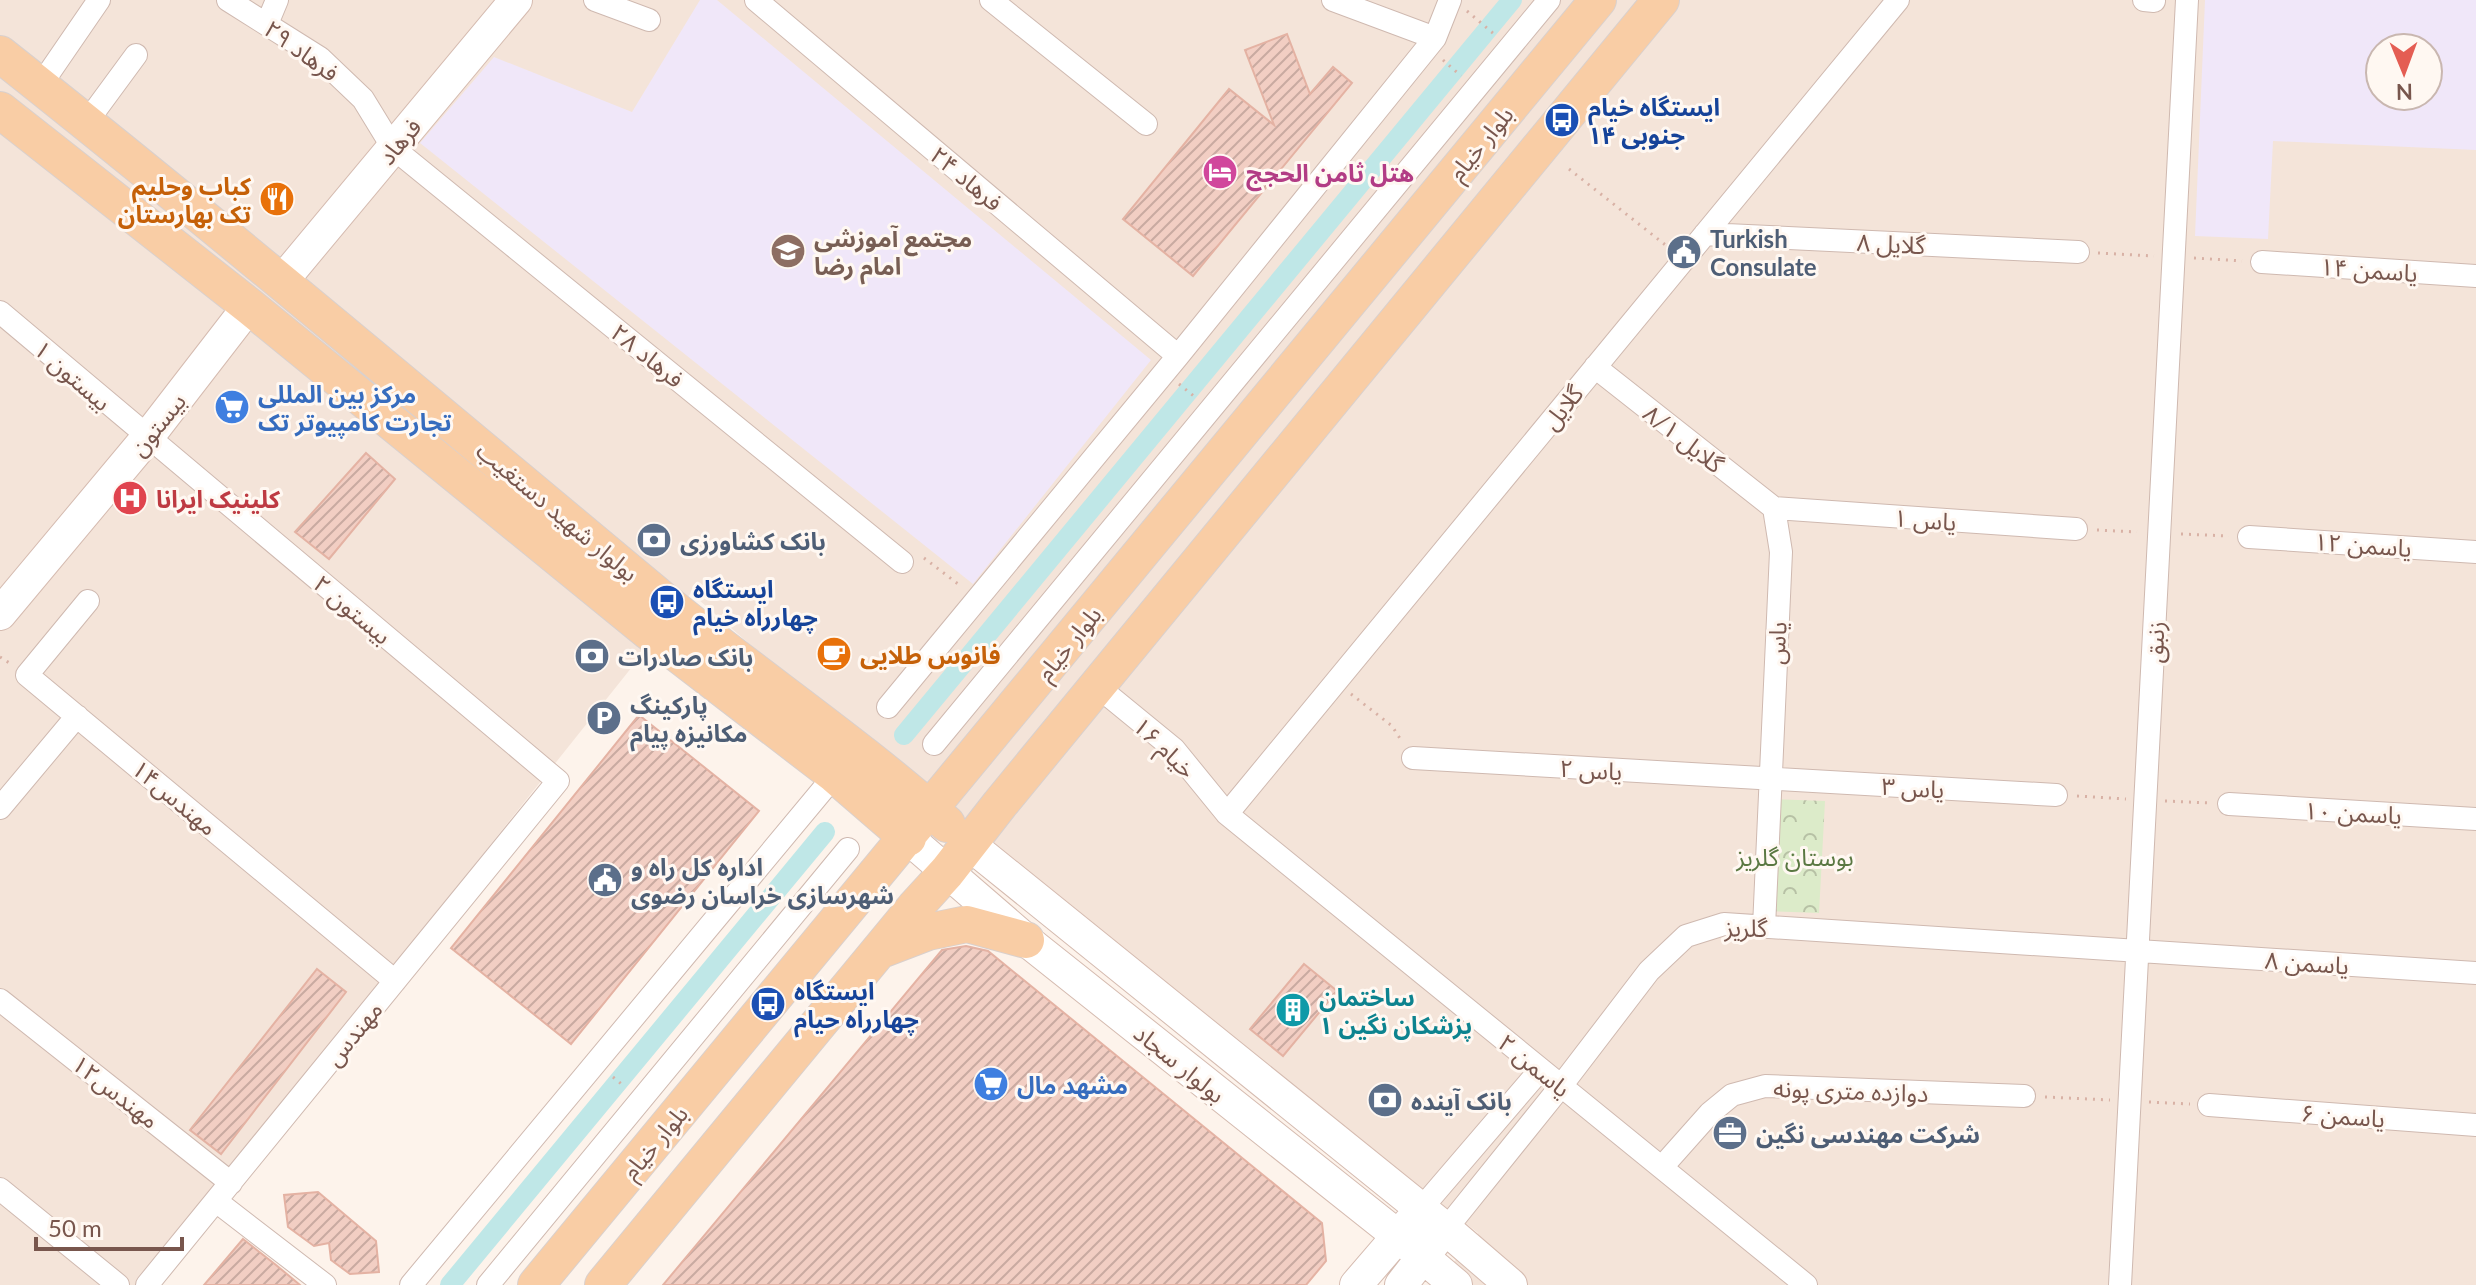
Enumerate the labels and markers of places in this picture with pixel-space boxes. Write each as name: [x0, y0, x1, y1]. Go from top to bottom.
place label: ایستگاه خیام جنوبی ۱۴: [1588, 92, 1720, 150]
bus stop icon: ایستگاه خیام جنوبی ۱۴: [1543, 101, 1581, 139]
hotel icon: هتل ثامن الحجج: [1201, 153, 1239, 191]
place label: هتل ثامن الحجج: [1246, 158, 1414, 192]
place label: کباب وحلیم تک بهارستان: [118, 171, 252, 229]
restaurant icon: کباب وحلیم تک بهارستان: [258, 180, 296, 218]
place label: مجتمع آموزشی امام رضا: [814, 223, 972, 285]
place label: Turkish Consulate: [1710, 224, 1817, 281]
school or university icon: مجتمع آموزشی امام رضا: [769, 232, 807, 270]
public building icon: Turkish Consulate: [1665, 233, 1703, 271]
place label: مرکز بین المللی تجارت کامپیوتر تک: [258, 379, 452, 438]
supermarket icon: مرکز بین المللی تجارت کامپیوتر تک: [213, 388, 251, 426]
hospital icon: کلینیک ایرانا: [111, 479, 149, 517]
place label: کلینیک ایرانا: [156, 484, 281, 514]
bank icon: بانک کشاورزی: [635, 521, 673, 559]
place label: بانک کشاورزی: [680, 526, 826, 556]
place label: ایستگاه چهارراه خیام: [693, 574, 818, 636]
bus stop icon: ایستگاه چهارراه خیام: [648, 583, 686, 621]
cafe icon: فانوس طلایی: [815, 635, 853, 673]
bank icon: بانک صادرات: [573, 637, 611, 675]
place label: فانوس طلایی: [860, 640, 1001, 670]
place label: بانک صادرات: [618, 642, 753, 672]
place label: پارکینگ مکانیزه پیام: [630, 690, 747, 752]
parking icon: پارکینگ مکانیزه پیام: [585, 699, 623, 737]
place label: اداره کل راه و شهرسازی خراسان رضوی: [631, 852, 894, 910]
public building icon: اداره کل راه و شهرسازی خراسان رضوی: [586, 861, 624, 899]
place label: ایستگاه چهارراه حیام: [794, 976, 919, 1038]
place label: ساختمان پزشکان نگین ۱: [1319, 982, 1472, 1041]
bus stop icon: ایستگاه چهارراه حیام: [749, 985, 787, 1023]
building icon: ساختمان پزشکان نگین ۱: [1274, 991, 1312, 1029]
supermarket icon: مشهد مال: [972, 1065, 1010, 1103]
place label: مشهد مال: [1017, 1070, 1128, 1100]
bank icon: بانک آینده: [1366, 1081, 1404, 1119]
place label: بانک آینده: [1411, 1086, 1512, 1116]
office icon: شرکت مهندسی نگین: [1711, 1114, 1749, 1152]
place label: شرکت مهندسی نگین: [1756, 1119, 1980, 1149]

